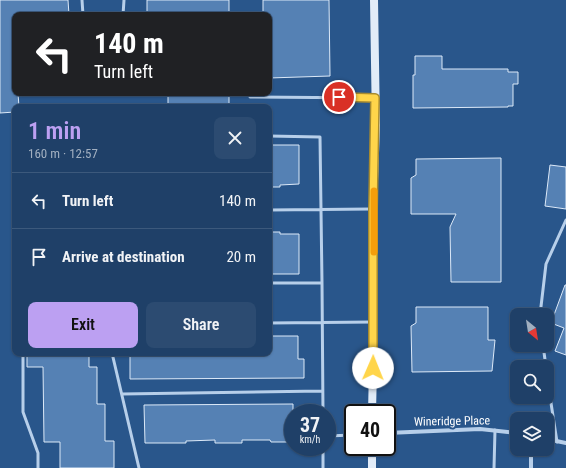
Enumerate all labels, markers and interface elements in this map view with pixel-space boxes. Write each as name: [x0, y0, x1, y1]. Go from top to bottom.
text: 140 m: [94, 27, 164, 60]
icon: left: [28, 28, 80, 80]
text: Turn left: [94, 61, 153, 82]
pin: [322, 80, 356, 114]
icon: arrive: [328, 86, 350, 108]
text: 1 min: [28, 117, 81, 145]
button: close: [214, 117, 256, 159]
text: 160 m · 12:57: [28, 146, 98, 161]
icon: left: [28, 190, 50, 212]
text: Turn left: [62, 192, 113, 210]
text: 140 m: [219, 192, 256, 210]
icon: arrive: [28, 246, 50, 268]
text: Arrive at destination: [62, 248, 185, 266]
text: 20 m: [226, 248, 256, 266]
button: Exit: [28, 302, 138, 348]
button: Share: [146, 302, 256, 348]
north arrow: [510, 308, 554, 352]
map controls: [510, 308, 554, 456]
position arrow: [352, 347, 394, 389]
button: search: [510, 360, 554, 404]
speed limit sign: 40: [344, 404, 396, 456]
button: layers: [510, 412, 554, 456]
text: 37: [300, 413, 320, 437]
street label: Wineridge Place: [414, 413, 491, 429]
text: km/h: [300, 434, 320, 445]

